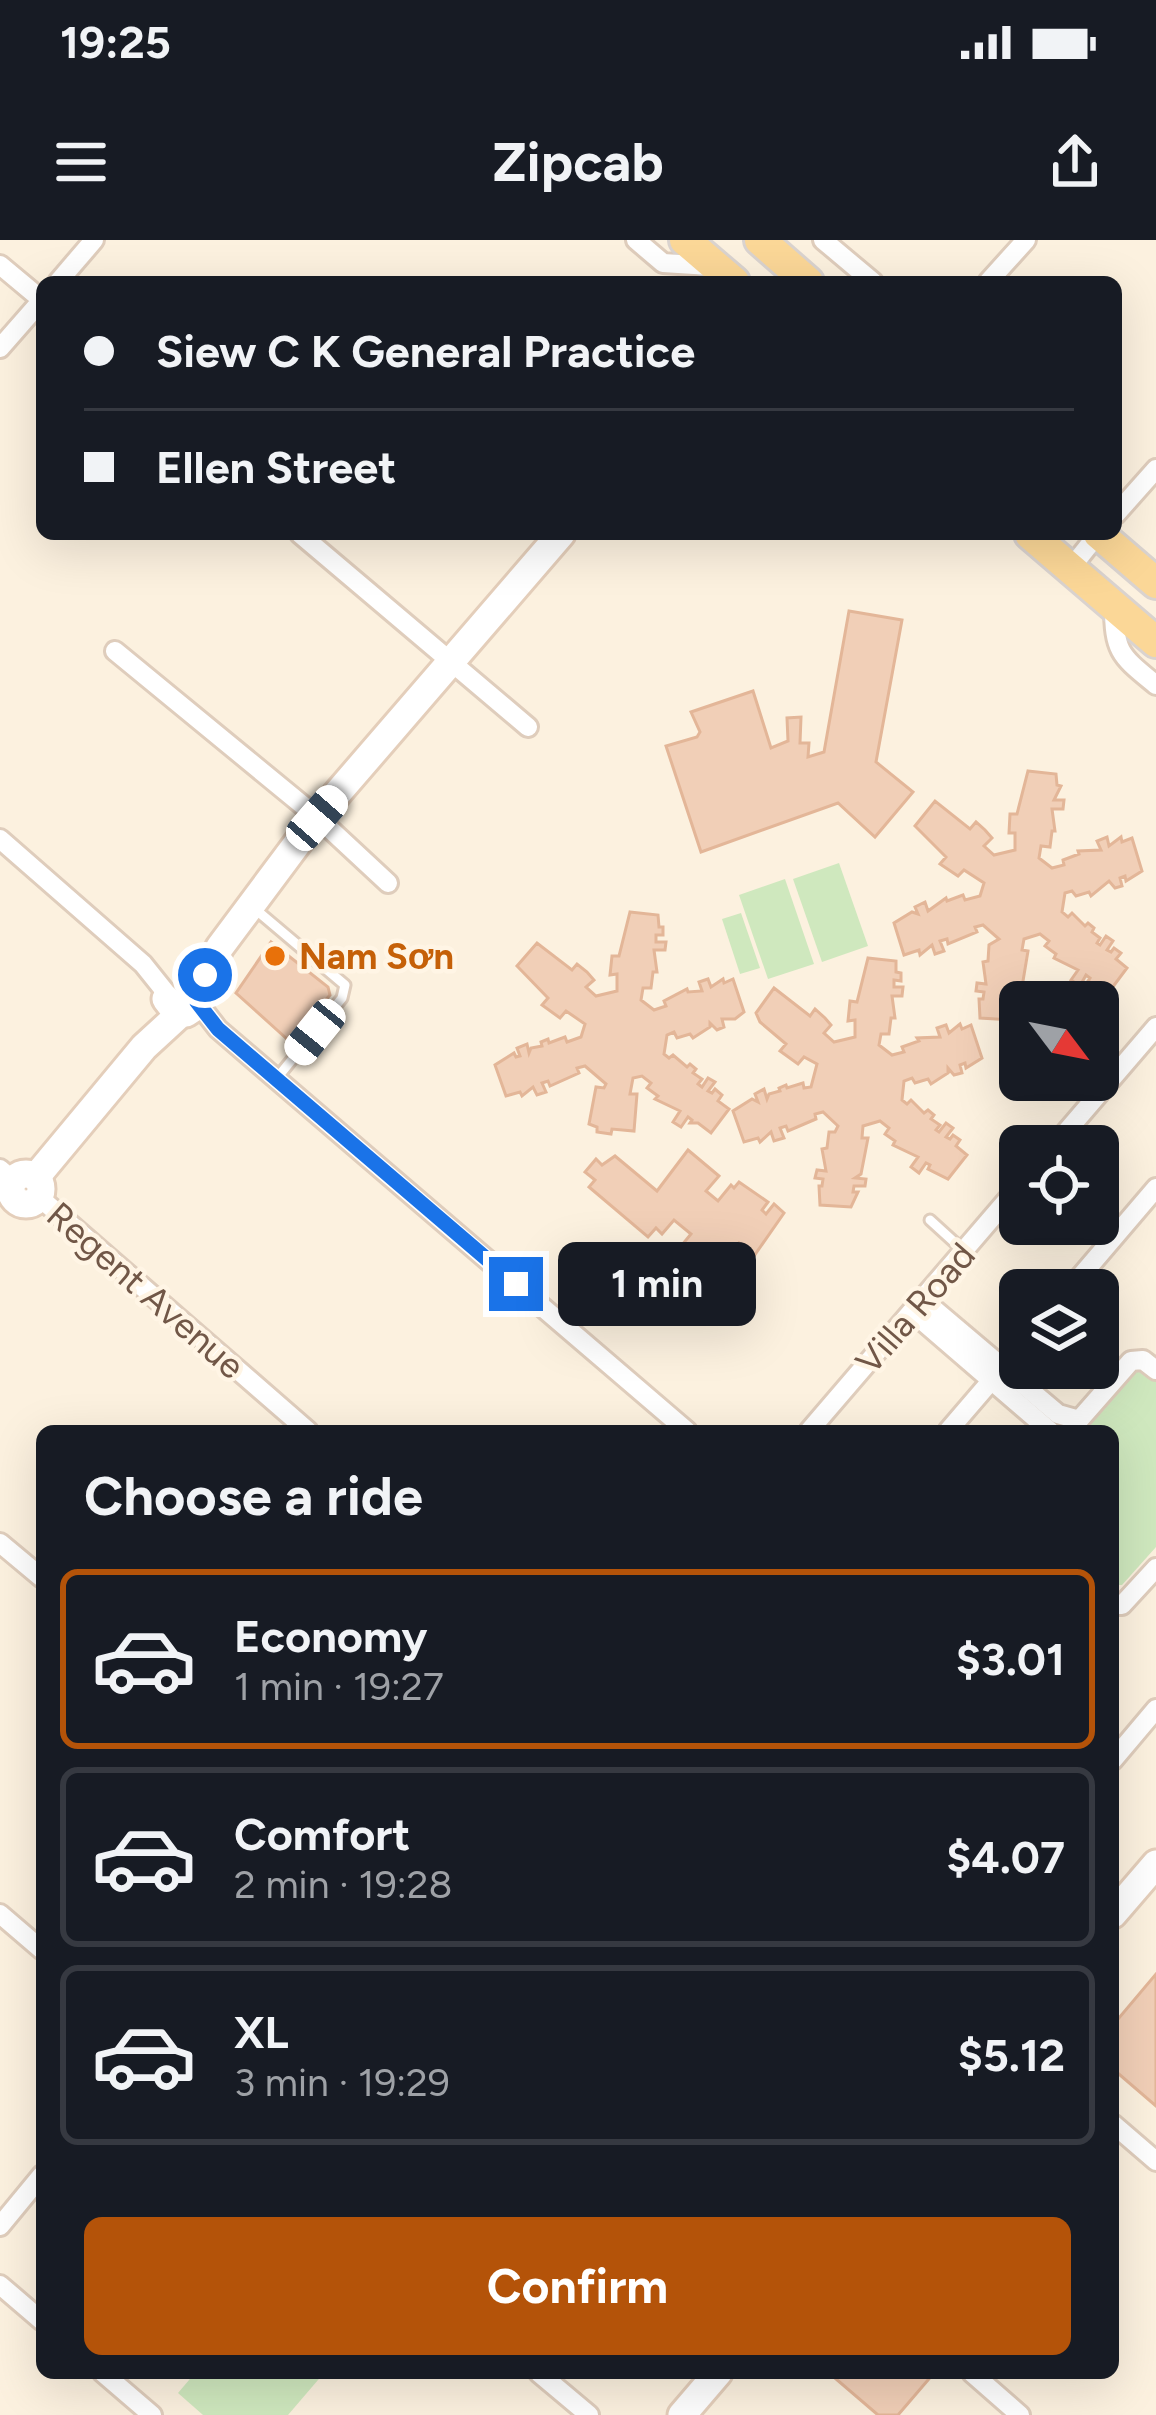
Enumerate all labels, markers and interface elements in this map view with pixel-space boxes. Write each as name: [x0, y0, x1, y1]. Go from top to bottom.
text: 19:25: [60, 15, 171, 69]
icon: menu: [48, 129, 114, 195]
icon: share: [1042, 129, 1108, 195]
text: Zipcab: [492, 130, 664, 195]
text: Siew C K General Practice: [156, 324, 695, 378]
text: Ellen Street: [156, 440, 396, 494]
car: [280, 779, 354, 857]
place label: Nam Sơn: [299, 935, 454, 978]
marker: Nam Sơn: [262, 943, 288, 969]
route start: [178, 948, 232, 1002]
north arrow: [999, 981, 1119, 1101]
map controls: [999, 981, 1119, 1389]
car: [278, 993, 352, 1071]
button: locate: [999, 1125, 1119, 1245]
street label: Regent Avenue: [38, 1193, 253, 1388]
street label: Villa Road: [847, 1234, 984, 1383]
callout: 1 min: [558, 1242, 756, 1326]
route end: [489, 1257, 543, 1311]
text: 1 min: [611, 1260, 703, 1307]
button: layers: [999, 1269, 1119, 1389]
text: Choose a ride: [84, 1464, 423, 1529]
icon: car: [90, 1605, 198, 1713]
text: Economy: [234, 1609, 427, 1663]
text: $3.01: [956, 1632, 1065, 1686]
text: 1 min · 19:27: [234, 1663, 444, 1710]
icon: car: [90, 1803, 198, 1911]
text: Comfort: [234, 1807, 410, 1861]
text: $4.07: [946, 1830, 1065, 1884]
text: 2 min · 19:28: [234, 1861, 452, 1908]
icon: car: [90, 2001, 198, 2109]
text: XL: [234, 2005, 289, 2059]
text: $5.12: [958, 2028, 1065, 2082]
text: 3 min · 19:29: [234, 2059, 450, 2106]
button: Confirm: [84, 2217, 1071, 2355]

